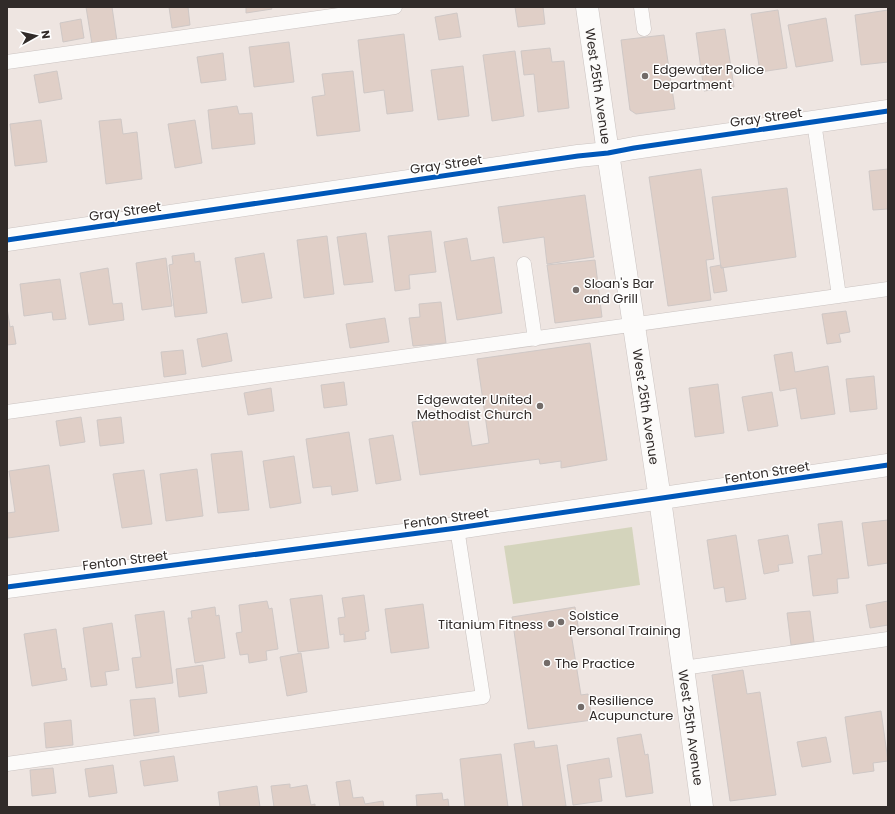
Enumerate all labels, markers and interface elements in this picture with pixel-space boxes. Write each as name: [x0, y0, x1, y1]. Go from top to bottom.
north arrow: [16, 16, 56, 56]
street label: West 25th Avenue: [580, 27, 616, 145]
text: N: [37, 29, 54, 40]
place label: Edgewater Police Department: [653, 60, 764, 94]
marker: Edgewater Police Department: [640, 71, 650, 81]
street label: Gray Street: [729, 103, 804, 132]
street label: Gray Street: [409, 150, 484, 179]
street label: Gray Street: [88, 197, 163, 226]
place label: Sloan's Bar and Grill: [584, 274, 654, 308]
marker: Sloan's Bar and Grill: [571, 285, 581, 295]
street label: West 25th Avenue: [628, 348, 664, 466]
place label: Edgewater United Methodist Church: [417, 390, 532, 424]
marker: Edgewater United Methodist Church: [535, 401, 545, 411]
street label: Fenton Street: [723, 456, 811, 489]
street label: Fenton Street: [402, 503, 490, 534]
street label: Fenton Street: [81, 546, 169, 575]
place label: Solstice Personal Training: [569, 606, 681, 640]
place label: Titanium Fitness: [438, 615, 543, 634]
marker: Solstice Personal Training: [556, 617, 566, 627]
marker: Titanium Fitness: [546, 619, 556, 629]
place label: The Practice: [555, 654, 635, 673]
marker: The Practice: [542, 658, 552, 668]
street label: West 25th Avenue: [673, 668, 708, 787]
place label: Resilience Acupuncture: [589, 691, 673, 725]
marker: Resilience Acupuncture: [576, 702, 586, 712]

